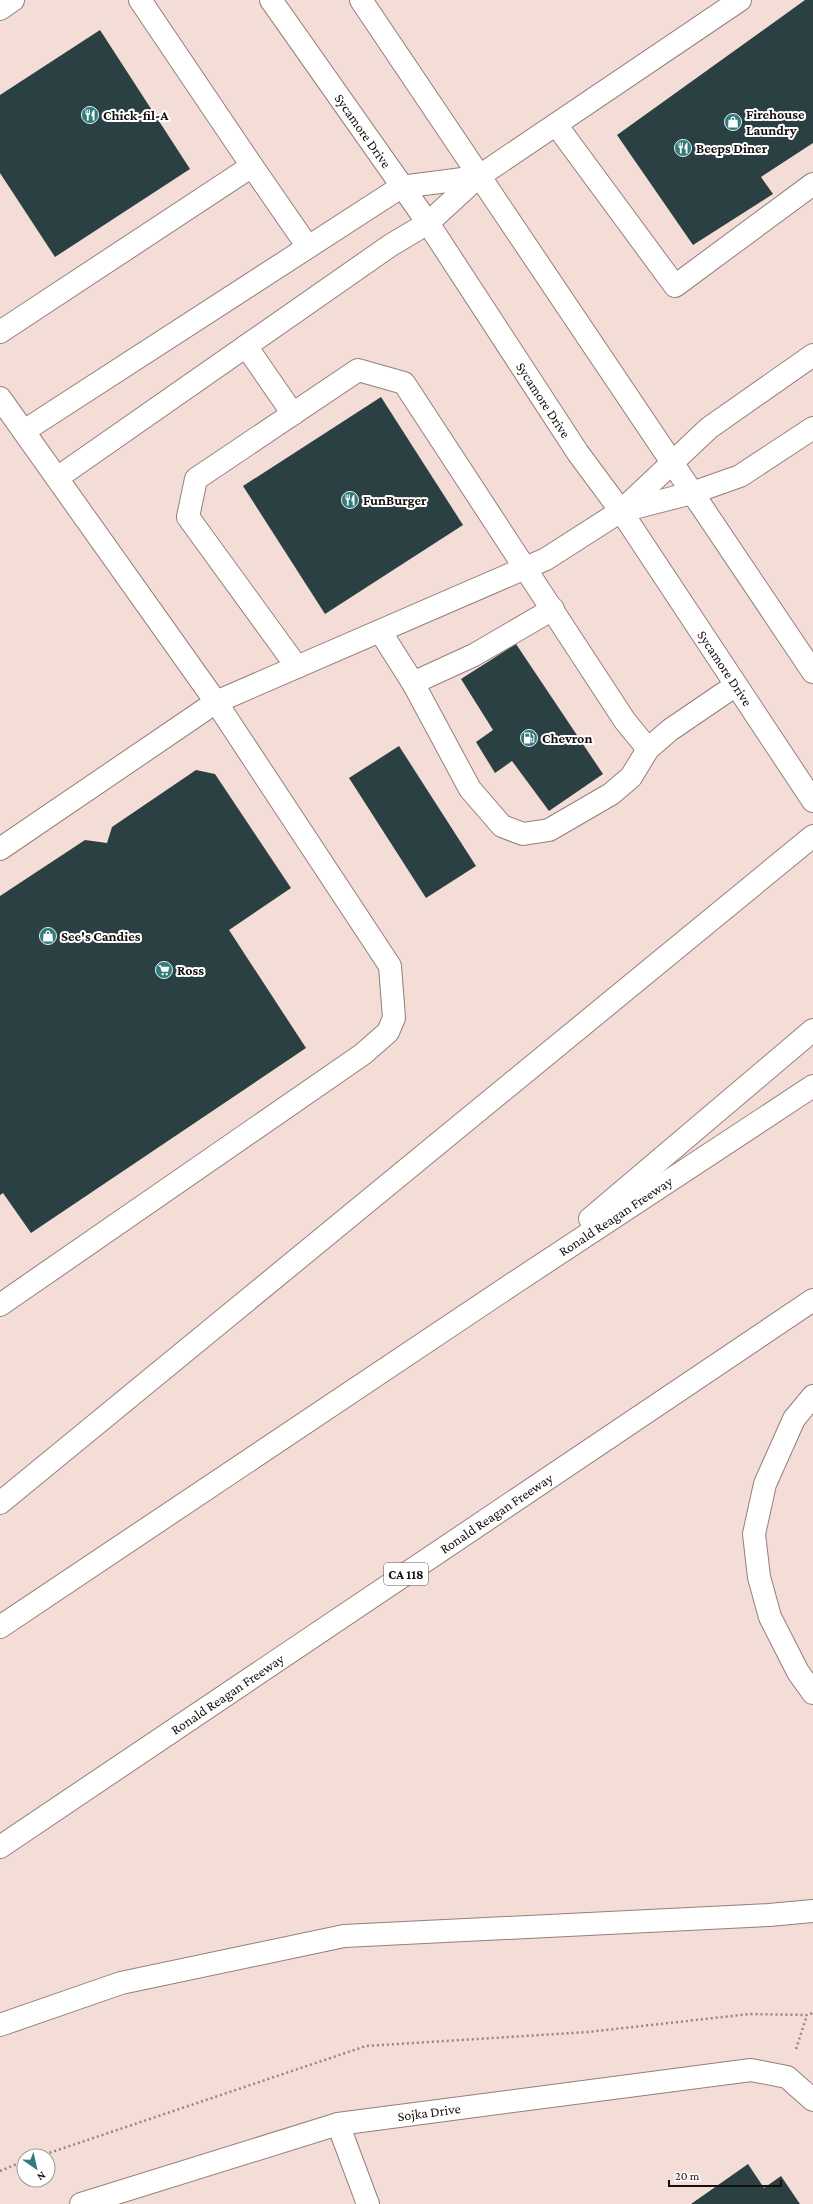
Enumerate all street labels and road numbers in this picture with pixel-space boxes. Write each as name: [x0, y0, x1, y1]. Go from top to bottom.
street label: Sycamore Drive: [331, 91, 395, 171]
street label: Sycamore Drive: [513, 359, 574, 441]
street label: Sycamore Drive: [694, 627, 756, 709]
street label: Ronald Reagan Freeway: [556, 1173, 676, 1259]
street label: Ronald Reagan Freeway: [437, 1469, 556, 1557]
road number: CA 118: [384, 1563, 428, 1585]
street label: Ronald Reagan Freeway: [168, 1650, 287, 1738]
street label: Sojka Drive: [397, 2100, 461, 2124]

